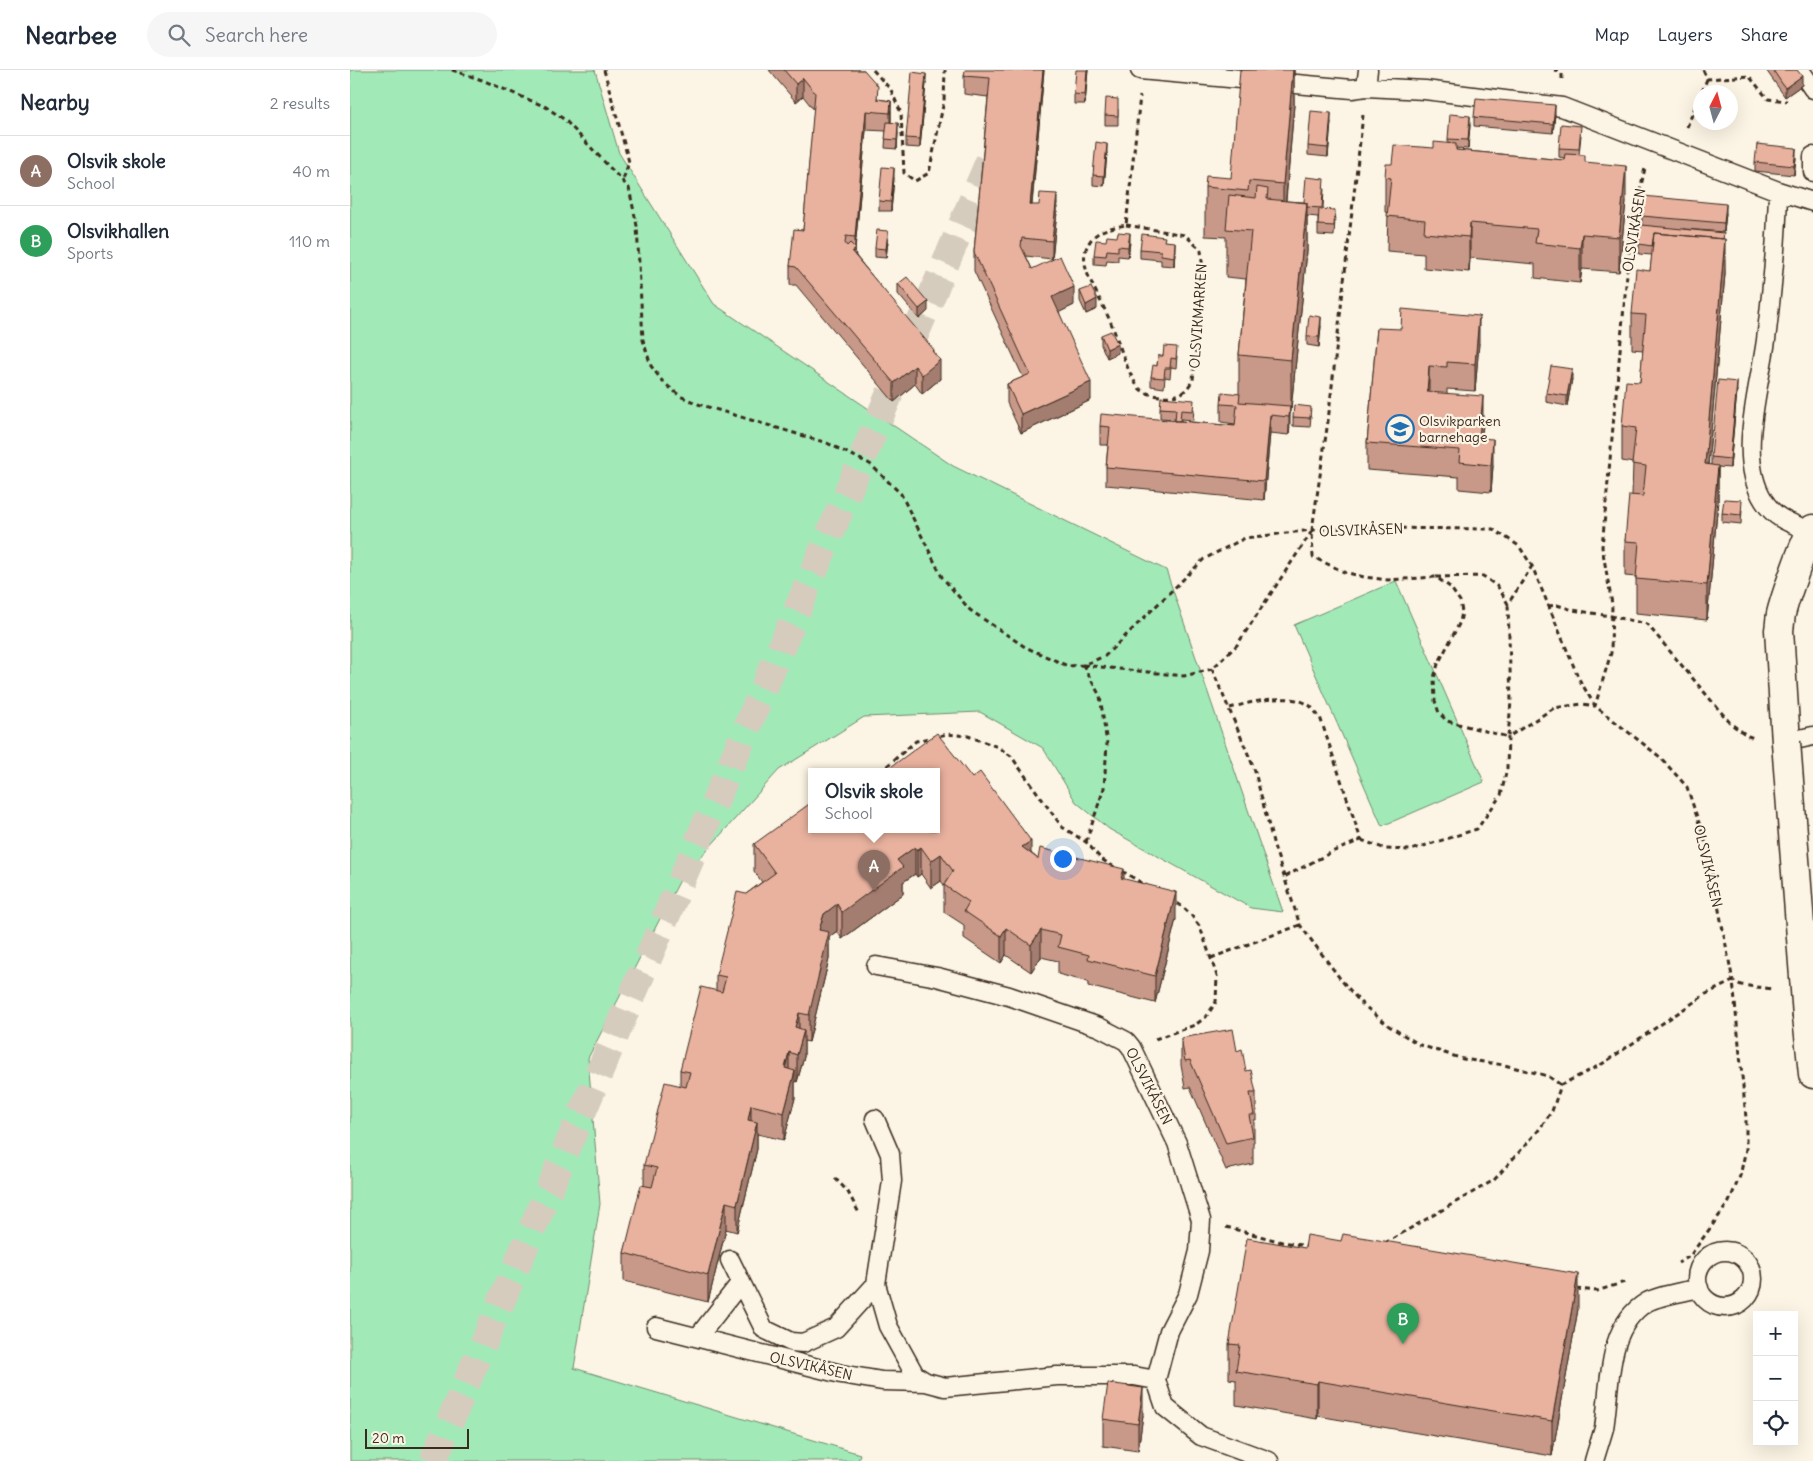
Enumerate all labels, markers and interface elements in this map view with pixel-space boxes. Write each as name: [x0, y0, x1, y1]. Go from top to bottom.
search box: [147, 12, 497, 57]
text: Nearbee: [25, 20, 117, 50]
icon: search: [165, 21, 193, 49]
text: Search here: [205, 23, 308, 47]
text: Map: [1594, 23, 1629, 46]
text: Layers: [1657, 23, 1713, 46]
text: Share: [1741, 23, 1788, 46]
north arrow: [1693, 85, 1738, 130]
text: Nearby: [20, 89, 90, 116]
text: 2 results: [270, 93, 330, 113]
text: Olsvik skole: [67, 149, 166, 173]
text: A: [31, 161, 41, 181]
text: 40 m: [292, 161, 330, 181]
text: School: [67, 173, 115, 193]
street label: OLSVIKÅSEN: [1619, 187, 1649, 273]
text: Olsvikhallen: [67, 219, 169, 243]
text: B: [31, 231, 41, 251]
text: 110 m: [289, 231, 330, 251]
text: Sports: [67, 243, 113, 263]
street label: OLSVIKMARKEN: [1185, 263, 1211, 369]
place label: Olsvikparken barnehage: [1419, 412, 1501, 446]
school or university icon: Olsvikparken barnehage: [1385, 414, 1415, 444]
street label: OLSVIKÅSEN: [1319, 520, 1403, 540]
popup: [808, 768, 940, 833]
text: Olsvik skole: [825, 779, 923, 803]
text: School: [825, 803, 873, 823]
street label: OLSVIKÅSEN: [1690, 823, 1726, 909]
your location: [1050, 846, 1076, 872]
pin: A: [858, 850, 890, 891]
street label: OLSVIKÅSEN: [1122, 1044, 1176, 1128]
pin: B: [1387, 1303, 1419, 1344]
map controls: [1753, 1311, 1798, 1446]
button: +: [1753, 1311, 1798, 1356]
street label: OLSVIKÅSEN: [768, 1348, 854, 1384]
button: −: [1753, 1356, 1798, 1401]
button: locate: [1753, 1401, 1798, 1446]
scale bar: [365, 1426, 469, 1449]
text: 20 m: [372, 1429, 405, 1447]

